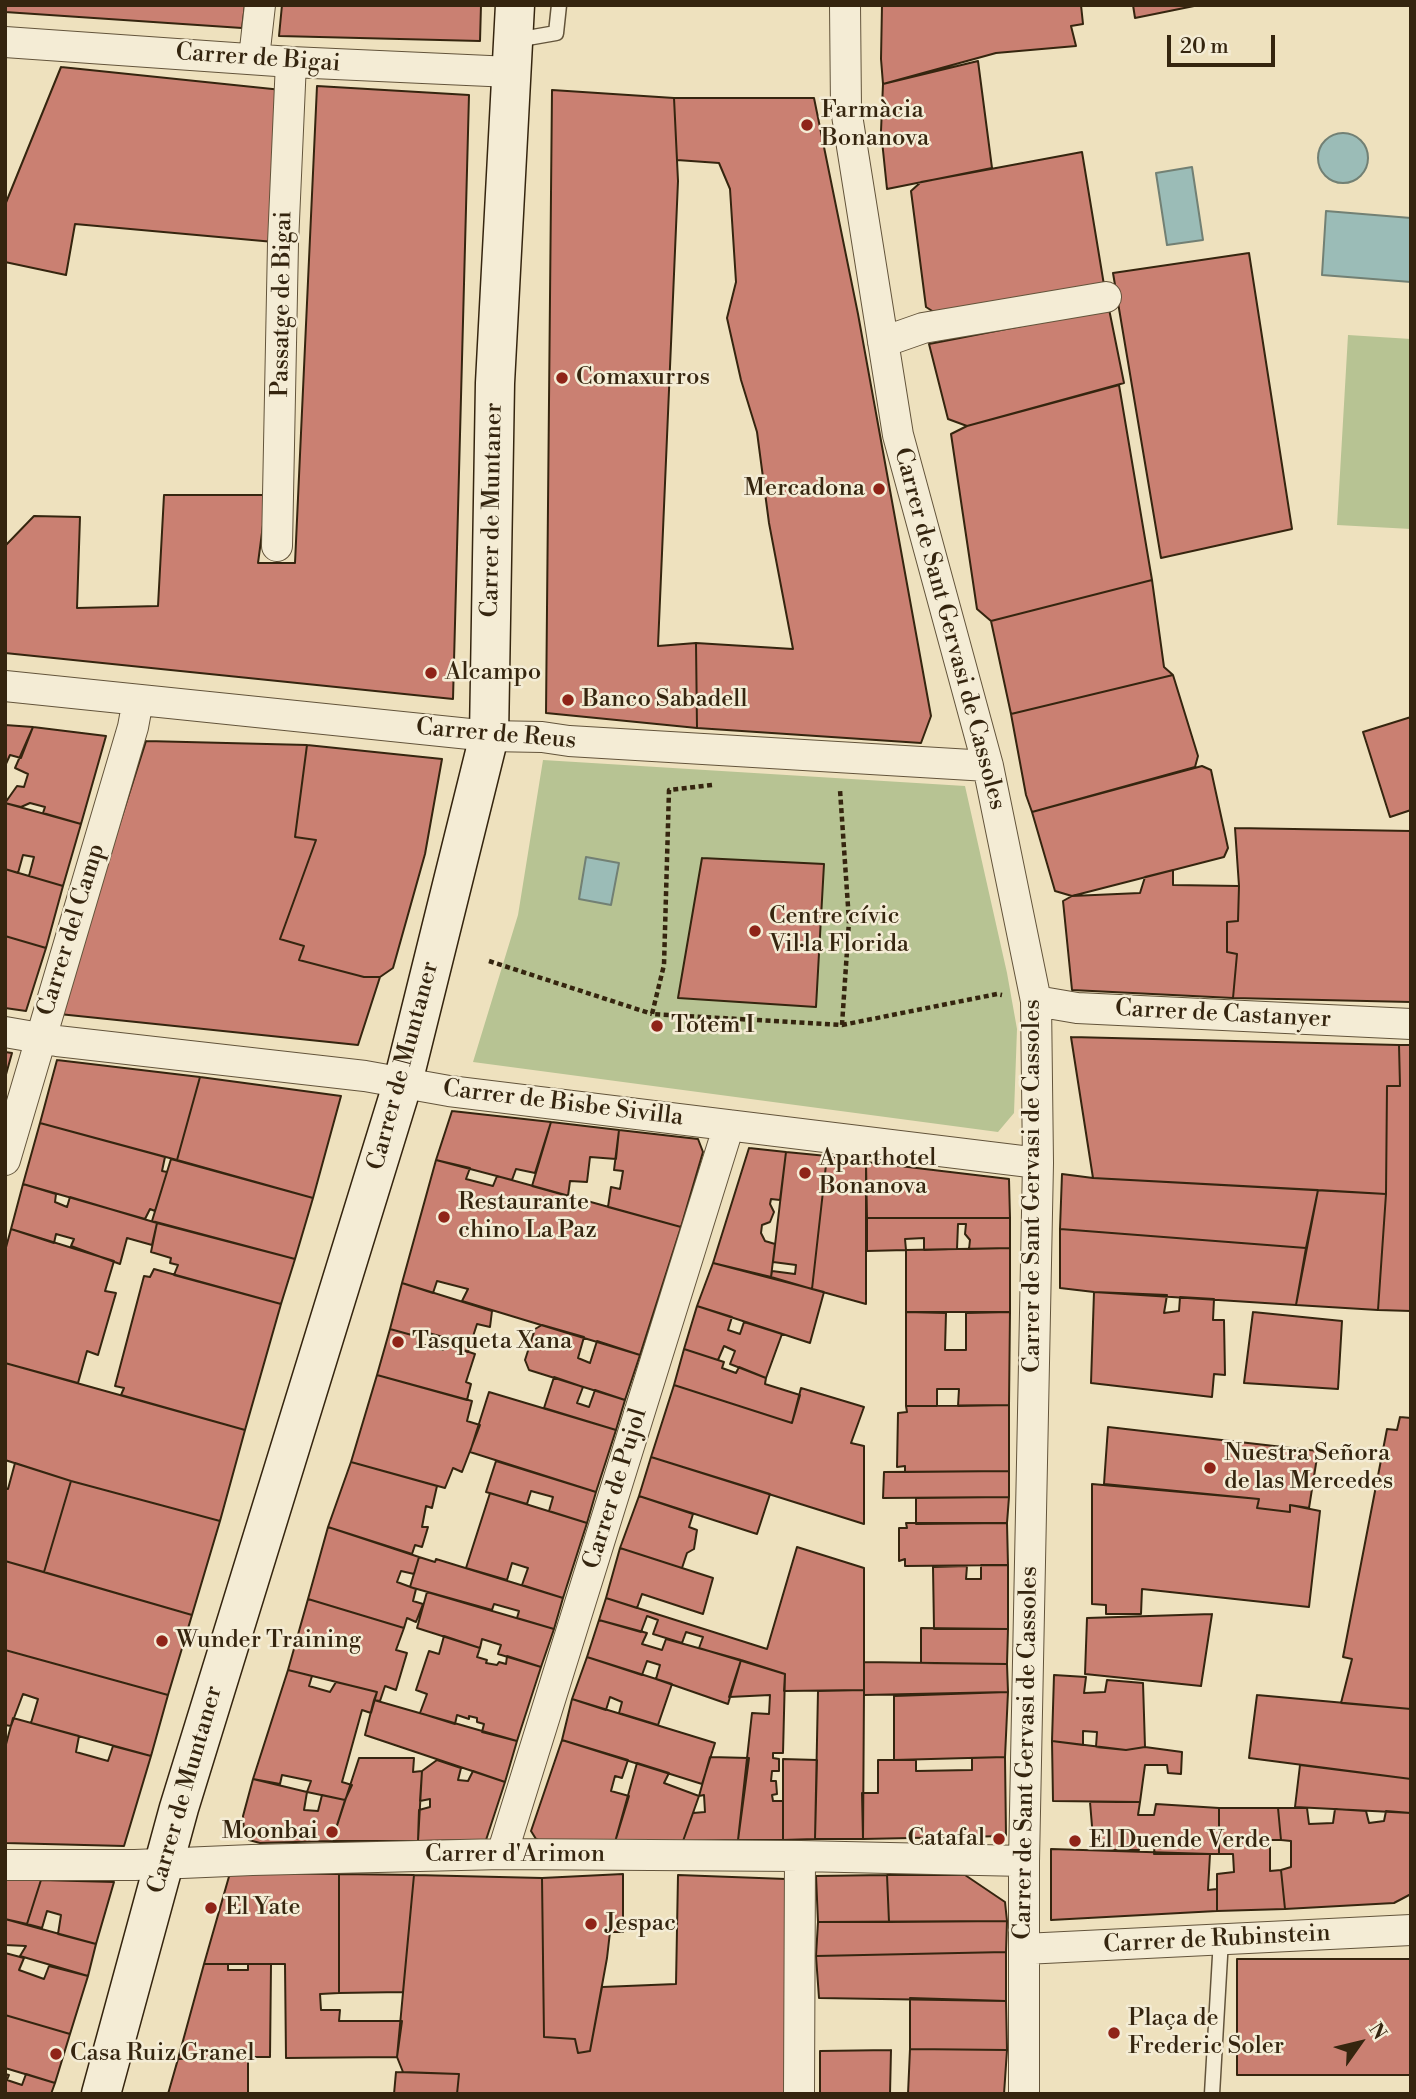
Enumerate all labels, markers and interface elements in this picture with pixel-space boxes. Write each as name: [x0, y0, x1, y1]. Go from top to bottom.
scale bar: [1171, 21, 1280, 65]
text: 20 m: [1180, 34, 1229, 60]
street label: Carrer de Bigai: [175, 39, 341, 79]
place label: Farmàcia Bonanova: [821, 97, 929, 153]
marker: Farmàcia Bonanova: [799, 117, 815, 133]
street label: Passatge de Bigai: [267, 211, 299, 397]
place label: Comaxurros: [576, 364, 710, 392]
marker: Comaxurros: [554, 370, 570, 386]
street label: Carrer de Muntaner: [477, 402, 509, 618]
street label: Carrer de Sant Gervasi de Cassoles: [887, 445, 1011, 813]
place label: Mercadona: [744, 475, 865, 503]
marker: Mercadona: [871, 481, 887, 497]
place label: Alcampo: [445, 659, 541, 687]
marker: Alcampo: [423, 665, 439, 681]
place label: Banco Sabadell: [582, 686, 748, 714]
marker: Banco Sabadell: [560, 692, 576, 708]
street label: Carrer de Reus: [415, 714, 577, 756]
street label: Carrer del Camp: [32, 841, 112, 1019]
place label: Centre cívic Vil·la Florida: [769, 903, 909, 959]
marker: Centre cívic Vil·la Florida: [747, 923, 763, 939]
street label: Carrer de Muntaner: [362, 959, 446, 1173]
street label: Carrer de Castanyer: [1114, 995, 1332, 1035]
street label: Carrer de Sant Gervasi de Cassoles: [1019, 999, 1047, 1373]
place label: Totem I: [671, 1012, 754, 1040]
marker: Totem I: [649, 1018, 665, 1034]
street label: Carrer de Bisbe Sivilla: [441, 1075, 685, 1133]
place label: Aparthotel Bonanova: [819, 1145, 936, 1201]
marker: Aparthotel Bonanova: [797, 1165, 813, 1181]
place label: Restaurante chino La Paz: [458, 1189, 597, 1245]
marker: Restaurante chino La Paz: [436, 1209, 452, 1225]
place label: Tasqueta Xana: [412, 1328, 572, 1356]
marker: Tasqueta Xana: [390, 1334, 406, 1350]
street label: Carrer de Pujol: [578, 1405, 654, 1573]
place label: Nuestra Señora de las Mercedes: [1224, 1440, 1393, 1496]
marker: Nuestra Señora de las Mercedes: [1202, 1460, 1218, 1476]
street label: Carrer de Sant Gervasi de Cassoles: [1009, 1566, 1045, 1940]
place label: Wunder Training: [176, 1627, 361, 1655]
marker: Wunder Training: [154, 1633, 170, 1649]
street label: Carrer de Muntaner: [143, 1683, 229, 1897]
place label: Moonbai: [222, 1818, 318, 1846]
marker: Moonbai: [324, 1824, 340, 1840]
place label: Catafal: [907, 1825, 985, 1853]
place label: El Duende Verde: [1089, 1827, 1270, 1855]
marker: Catafal: [991, 1831, 1007, 1847]
marker: El Duende Verde: [1067, 1833, 1083, 1849]
street label: Carrer d'Arimon: [425, 1841, 605, 1869]
place label: El Yate: [225, 1894, 301, 1922]
marker: El Yate: [203, 1900, 219, 1916]
place label: Jespac: [605, 1910, 676, 1938]
marker: Jespac: [583, 1916, 599, 1932]
street label: Carrer de Rubinstein: [1103, 1920, 1331, 1960]
place label: Plaça de Frederic Soler: [1128, 2005, 1284, 2061]
north arrow: [1325, 2008, 1395, 2078]
text: N: [1363, 2018, 1392, 2044]
marker: Plaça de Frederic Soler: [1106, 2025, 1122, 2041]
place label: Casa Ruiz Granel: [70, 2040, 255, 2068]
marker: Casa Ruiz Granel: [48, 2046, 64, 2062]

